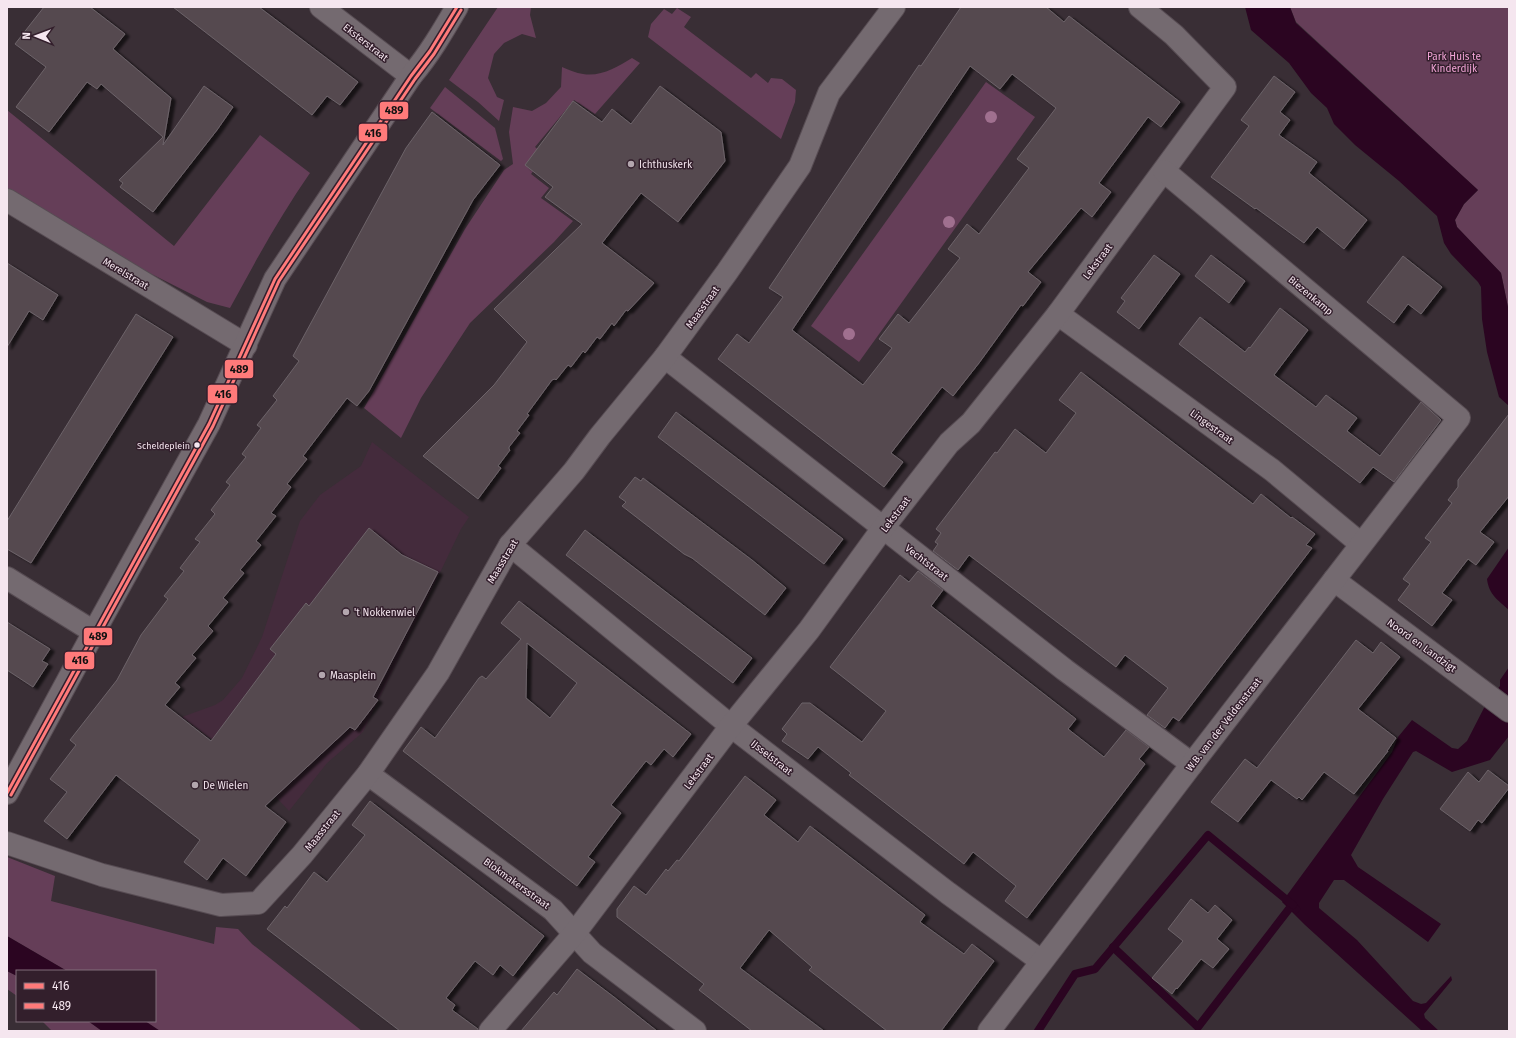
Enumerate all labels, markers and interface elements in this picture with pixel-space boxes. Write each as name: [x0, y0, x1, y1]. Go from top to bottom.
north arrow: [16, 16, 56, 56]
street label: Eksterstraat: [340, 21, 391, 64]
text: N: [20, 32, 33, 40]
park label: Park Huis te Kinderdijk: [1427, 51, 1481, 75]
line badge: 489: [379, 101, 409, 120]
text: 489: [385, 104, 403, 117]
line badge: 416: [358, 123, 388, 142]
text: 416: [365, 127, 381, 140]
marker: Ichthuskerk: [626, 159, 636, 169]
place label: Ichthuskerk: [639, 159, 693, 171]
street label: Lekstraat: [1081, 241, 1115, 282]
street label: Merelstraat: [100, 255, 151, 292]
street label: Biezenkamp: [1286, 274, 1335, 318]
street label: Maasstraat: [683, 284, 722, 331]
line badge: 489: [224, 359, 254, 379]
text: 489: [230, 363, 248, 376]
line badge: 416: [207, 384, 238, 404]
text: 416: [215, 388, 231, 401]
street label: Lingestraat: [1188, 407, 1236, 447]
marker: Scheldeplein: [192, 440, 202, 450]
place label: Scheldeplein: [137, 441, 190, 451]
street label: Lekstraat: [879, 494, 913, 535]
street label: Maasstraat: [485, 537, 521, 586]
street label: Vechtstraat: [902, 542, 951, 584]
marker: 't Nokkenwiel: [341, 607, 351, 617]
place label: 't Nokkenwiel: [354, 607, 415, 619]
street label: Noord en Landzigt: [1384, 617, 1459, 675]
line badge: 489: [83, 627, 113, 646]
text: 489: [89, 630, 107, 643]
line badge: 416: [64, 651, 95, 670]
text: 416: [72, 654, 88, 667]
marker: Maasplein: [317, 670, 327, 680]
place label: Maasplein: [330, 670, 376, 682]
street label: W.B. van der Veldenstraat: [1184, 675, 1264, 774]
street label: IJsselstraat: [748, 738, 795, 778]
street label: Lekstraat: [682, 751, 716, 792]
marker: De Wielen: [190, 780, 200, 790]
place label: De Wielen: [203, 780, 248, 792]
street label: Maasstraat: [303, 807, 343, 854]
street label: Blokmakersstraat: [481, 856, 552, 912]
legend: [16, 970, 156, 1022]
text: 416: [52, 979, 69, 993]
text: 489: [52, 999, 71, 1013]

